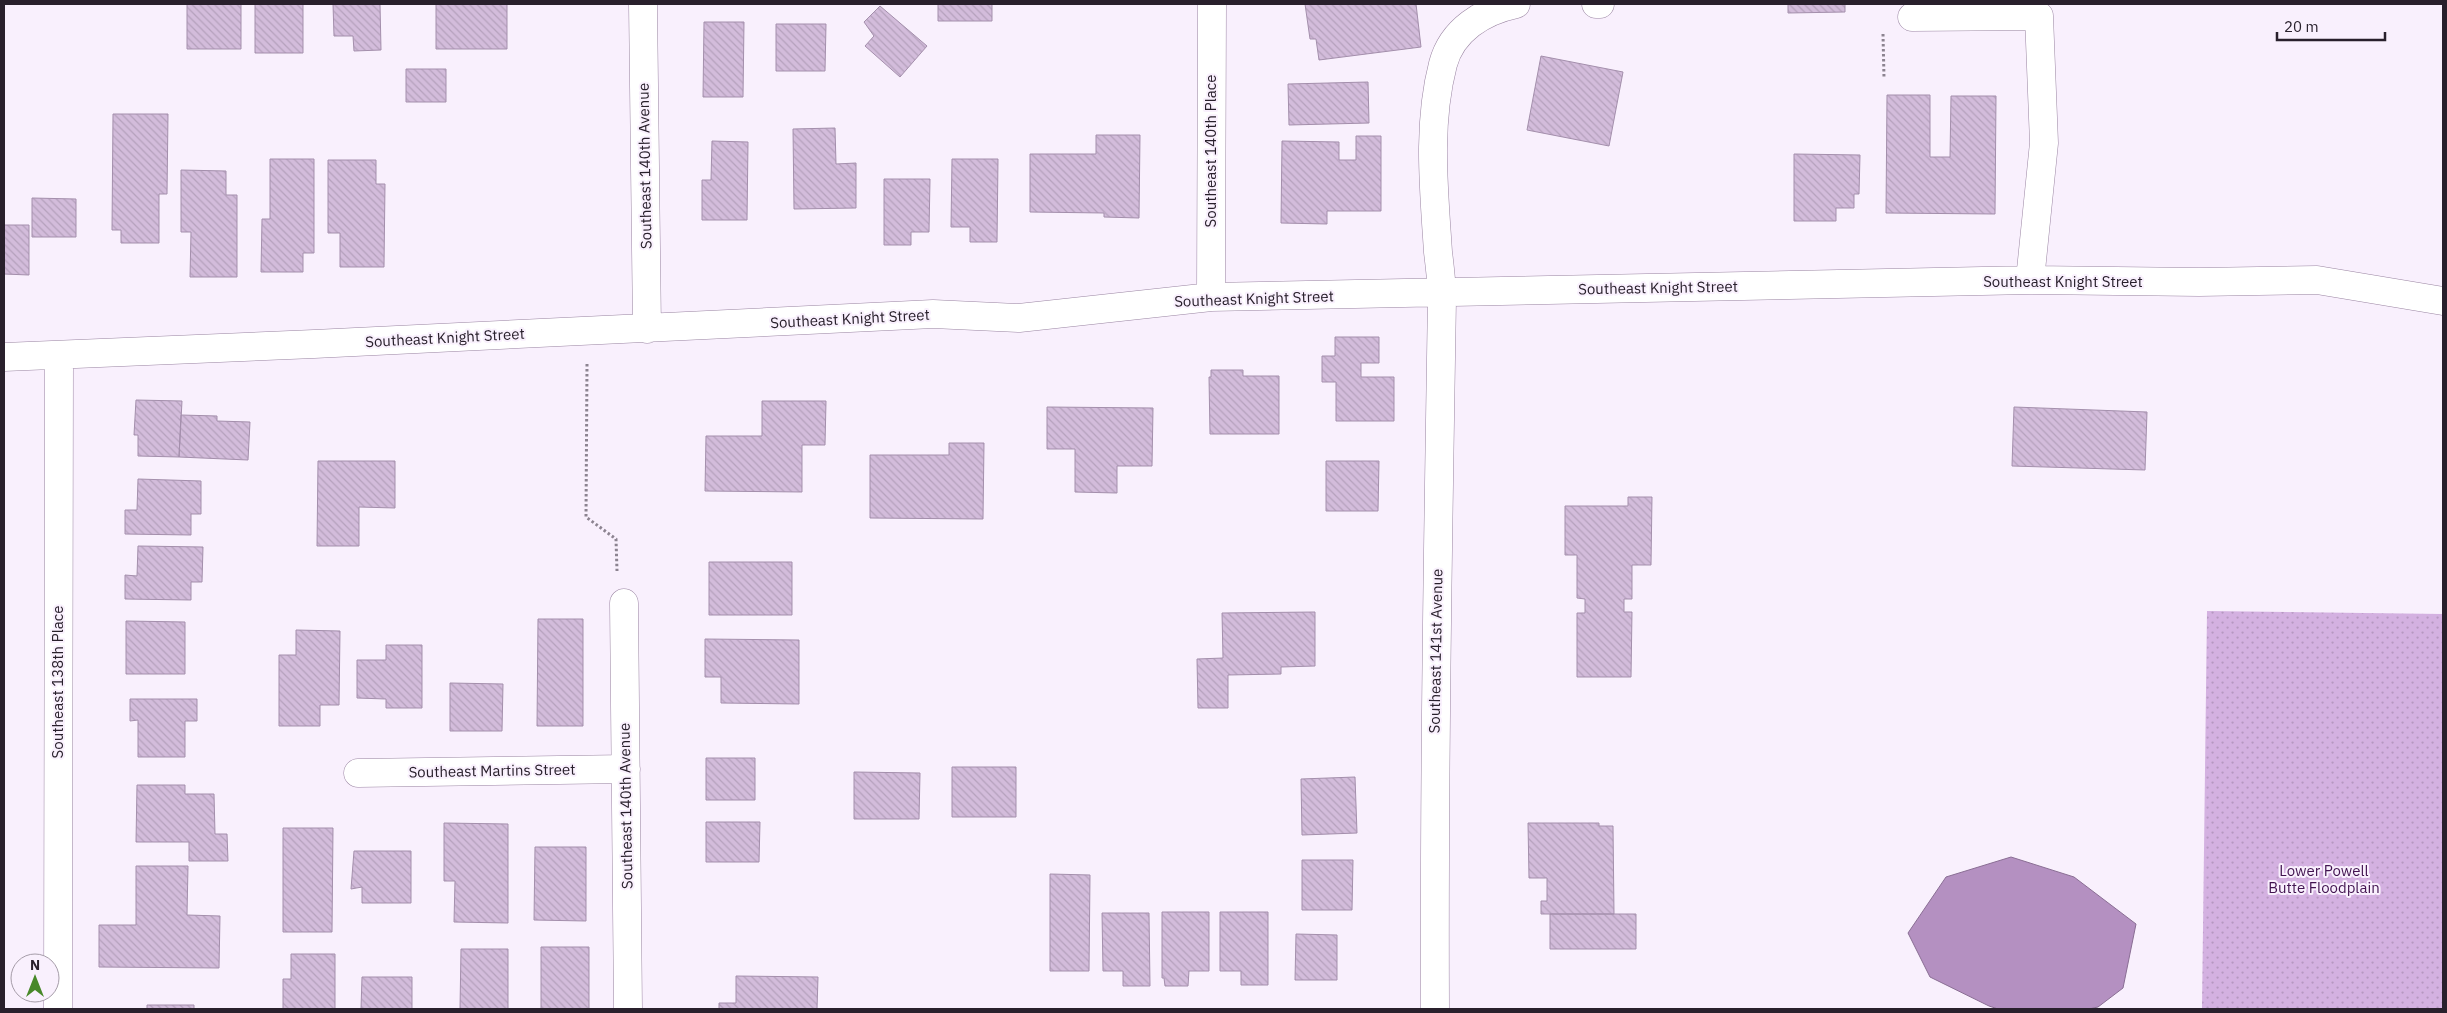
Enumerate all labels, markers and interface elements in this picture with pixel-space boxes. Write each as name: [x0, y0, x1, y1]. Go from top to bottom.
scale bar: [2277, 10, 2384, 42]
text: 20 m: [2284, 17, 2319, 36]
street label: Southeast 140th Place: [1201, 75, 1220, 227]
street label: Southeast 140th Avenue: [634, 83, 655, 249]
street label: Southeast Knight Street: [1983, 272, 2143, 291]
street label: Southeast Knight Street: [1578, 277, 1738, 298]
street label: Southeast Knight Street: [1174, 286, 1334, 311]
street label: Southeast Knight Street: [770, 305, 930, 332]
street label: Southeast Knight Street: [365, 324, 525, 351]
street label: Southeast 141st Avenue: [1425, 568, 1446, 734]
street label: Southeast 138th Place: [48, 606, 67, 758]
street label: Southeast 140th Avenue: [615, 723, 636, 889]
street label: Southeast Martins Street: [408, 760, 576, 781]
park label: Lower Powell Butte Floodplain: [2268, 861, 2380, 897]
north arrow: [10, 953, 60, 1003]
text: N: [30, 956, 40, 974]

